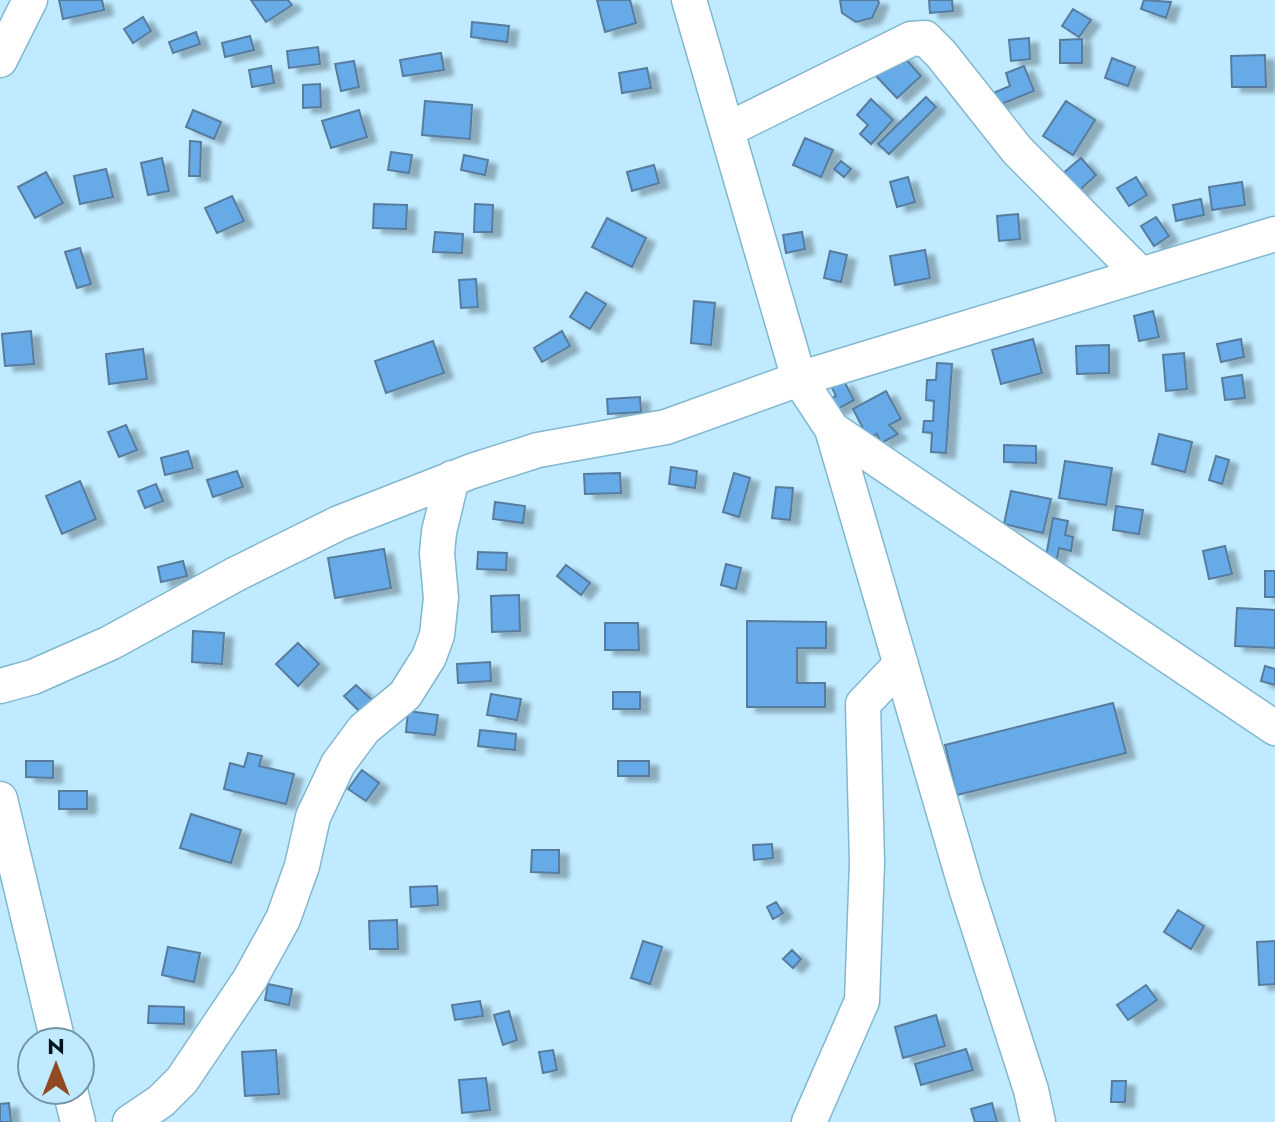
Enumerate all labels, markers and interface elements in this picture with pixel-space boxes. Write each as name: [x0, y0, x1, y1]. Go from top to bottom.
north arrow: [16, 1026, 96, 1106]
text: N: [47, 1030, 65, 1062]

